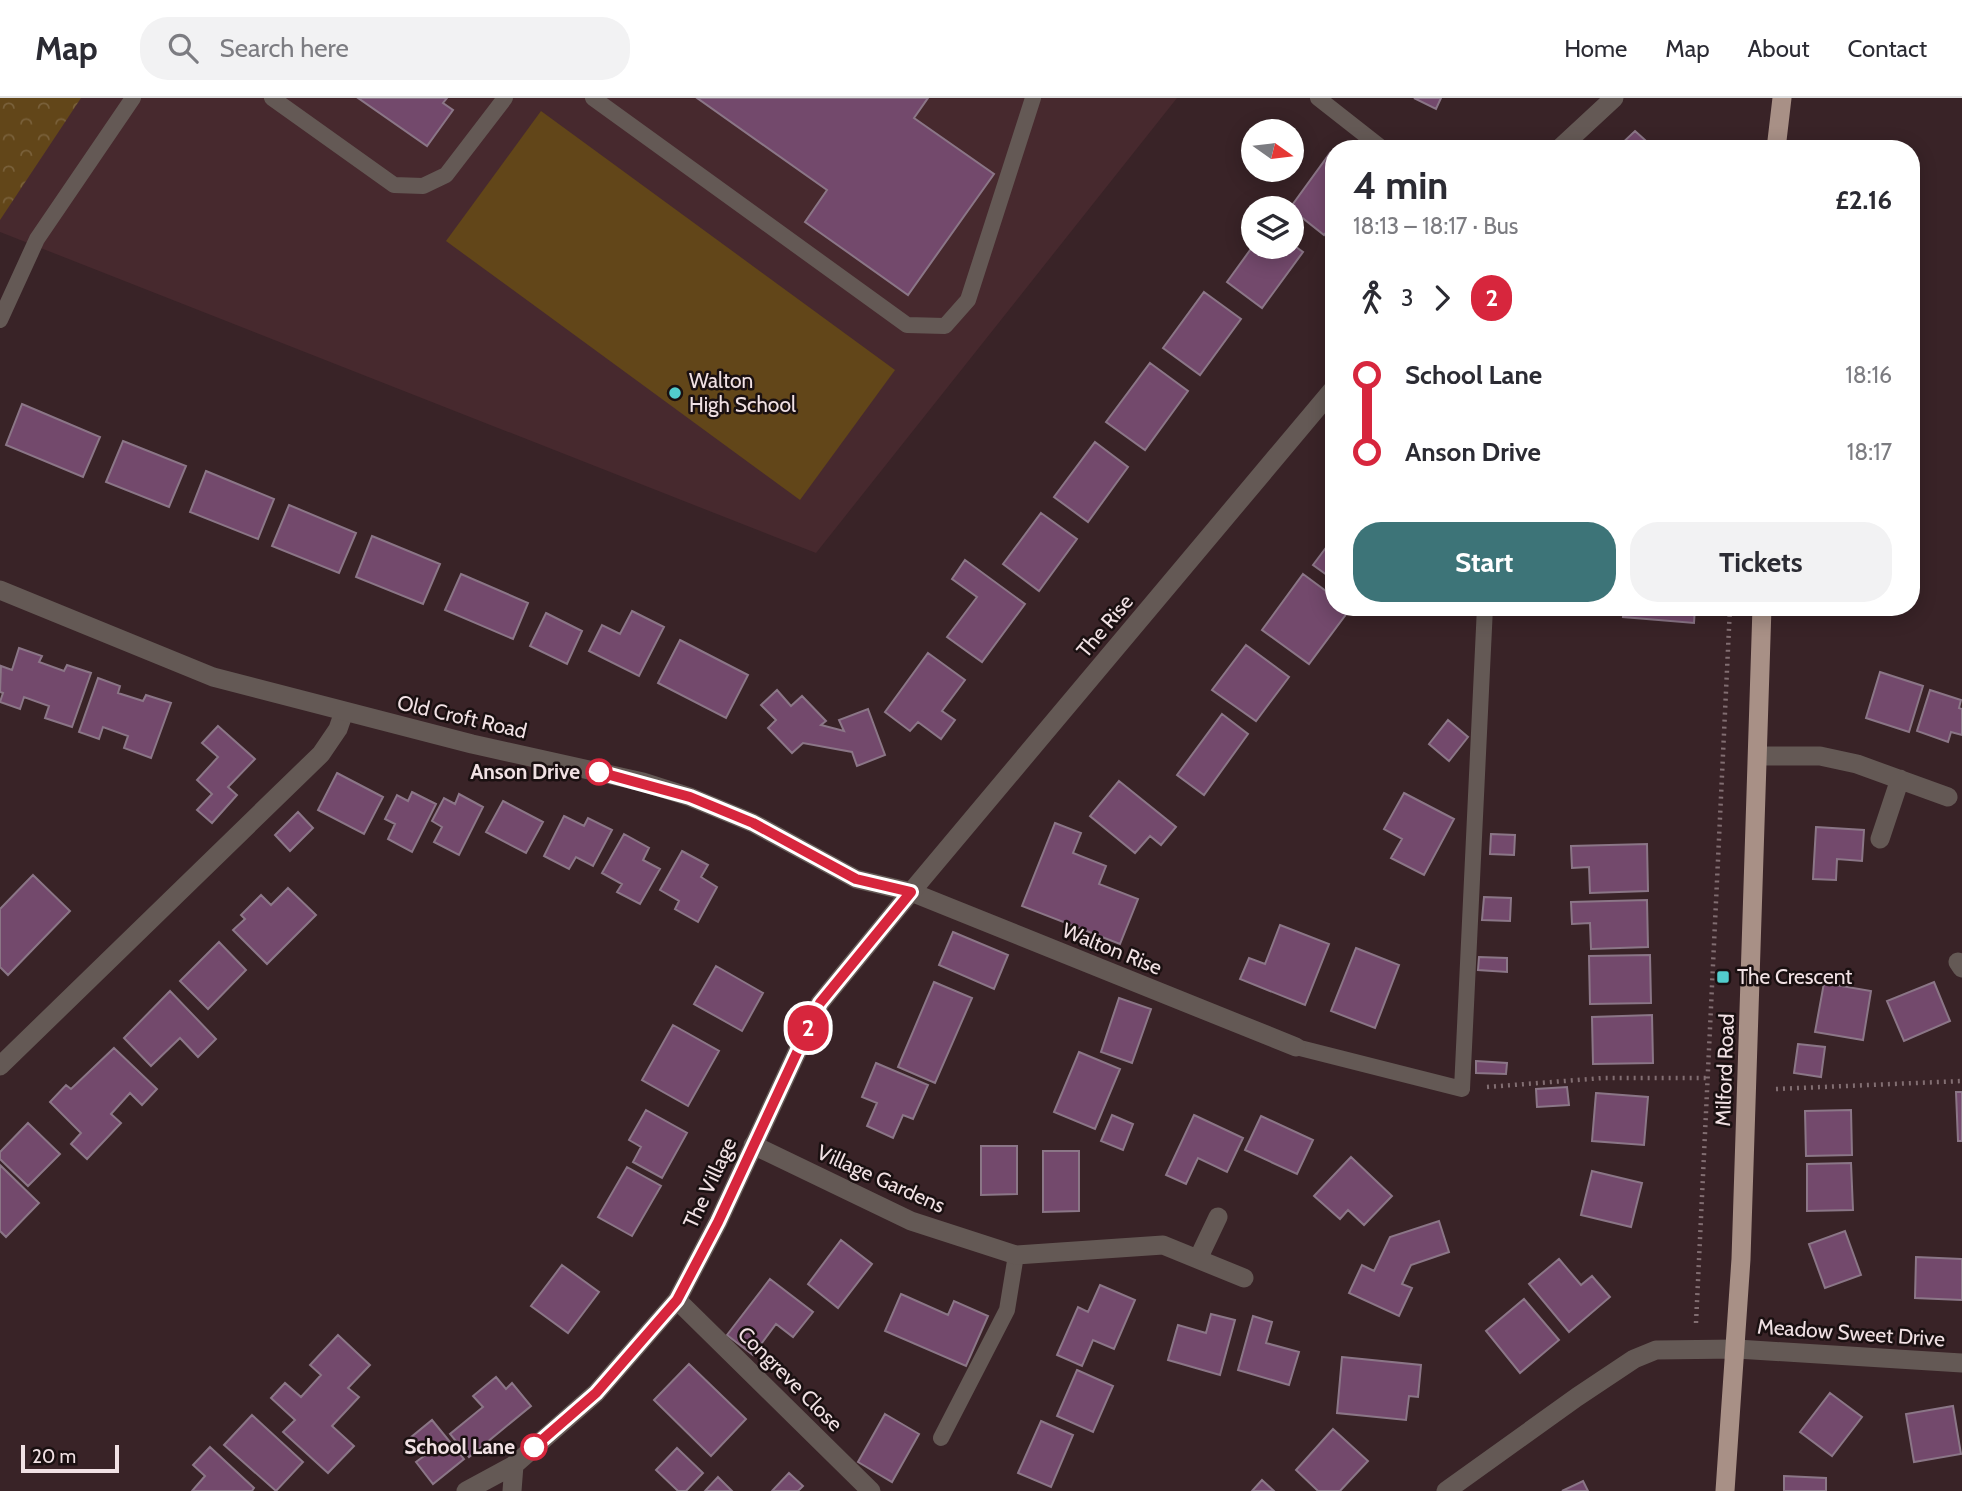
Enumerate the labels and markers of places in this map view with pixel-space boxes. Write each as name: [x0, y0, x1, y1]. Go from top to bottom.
place label: Walton High School: [689, 368, 796, 417]
marker: Walton High School: [667, 385, 683, 401]
place label: Anson Drive: [470, 759, 580, 784]
marker: Anson Drive: [586, 759, 612, 785]
place label: The Crescent: [1737, 964, 1852, 989]
marker: The Crescent: [1715, 969, 1731, 985]
place label: School Lane: [404, 1434, 515, 1459]
marker: School Lane: [521, 1434, 547, 1460]

